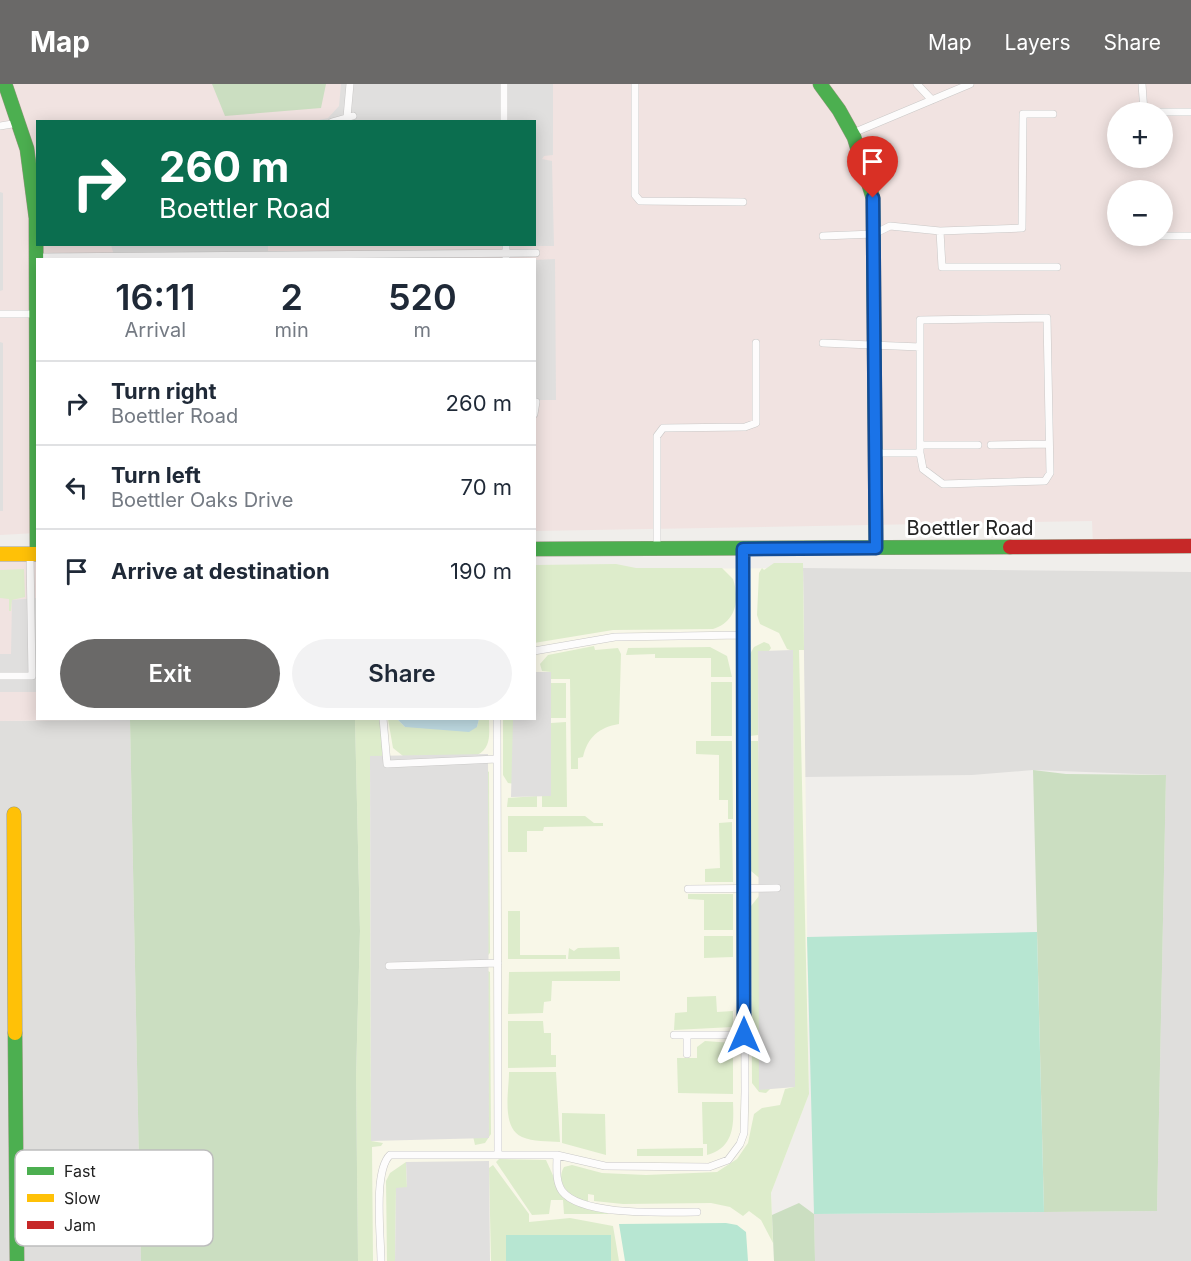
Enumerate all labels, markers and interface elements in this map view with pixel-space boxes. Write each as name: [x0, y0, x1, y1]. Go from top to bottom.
text: Map: [30, 25, 90, 59]
text: Map: [928, 30, 972, 55]
text: Layers: [1005, 30, 1071, 55]
text: Share: [1104, 30, 1161, 55]
map controls: [1107, 102, 1173, 246]
button: +: [1107, 102, 1173, 168]
pin: [847, 136, 898, 198]
text: 260 m: [159, 141, 289, 192]
icon: right: [60, 144, 138, 222]
icon: arrive: [856, 145, 889, 178]
button: −: [1107, 180, 1173, 246]
text: Boettler Road: [159, 192, 331, 225]
text: 16:11: [115, 275, 195, 319]
text: 2: [280, 275, 303, 319]
text: 520: [388, 275, 457, 319]
text: Arrival: [125, 318, 186, 342]
text: min: [275, 318, 309, 342]
text: m: [414, 318, 431, 342]
text: Turn right: [111, 378, 217, 404]
icon: right: [60, 387, 93, 420]
text: 260 m: [446, 390, 512, 416]
text: Boettler Road: [111, 404, 238, 428]
text: Turn left: [111, 462, 201, 488]
icon: left: [60, 471, 93, 504]
text: 70 m: [461, 474, 512, 500]
text: Boettler Oaks Drive: [111, 488, 293, 512]
street label: Boettler Road: [906, 516, 1034, 540]
icon: arrive: [60, 555, 93, 588]
text: Arrive at destination: [111, 558, 330, 584]
text: 190 m: [450, 558, 512, 584]
button: Exit: [60, 639, 280, 708]
button: Share: [292, 639, 512, 708]
position arrow: [712, 1003, 776, 1067]
legend: [15, 1150, 213, 1246]
text: Fast: [64, 1161, 96, 1181]
text: Slow: [64, 1188, 101, 1208]
text: Jam: [64, 1215, 96, 1235]

